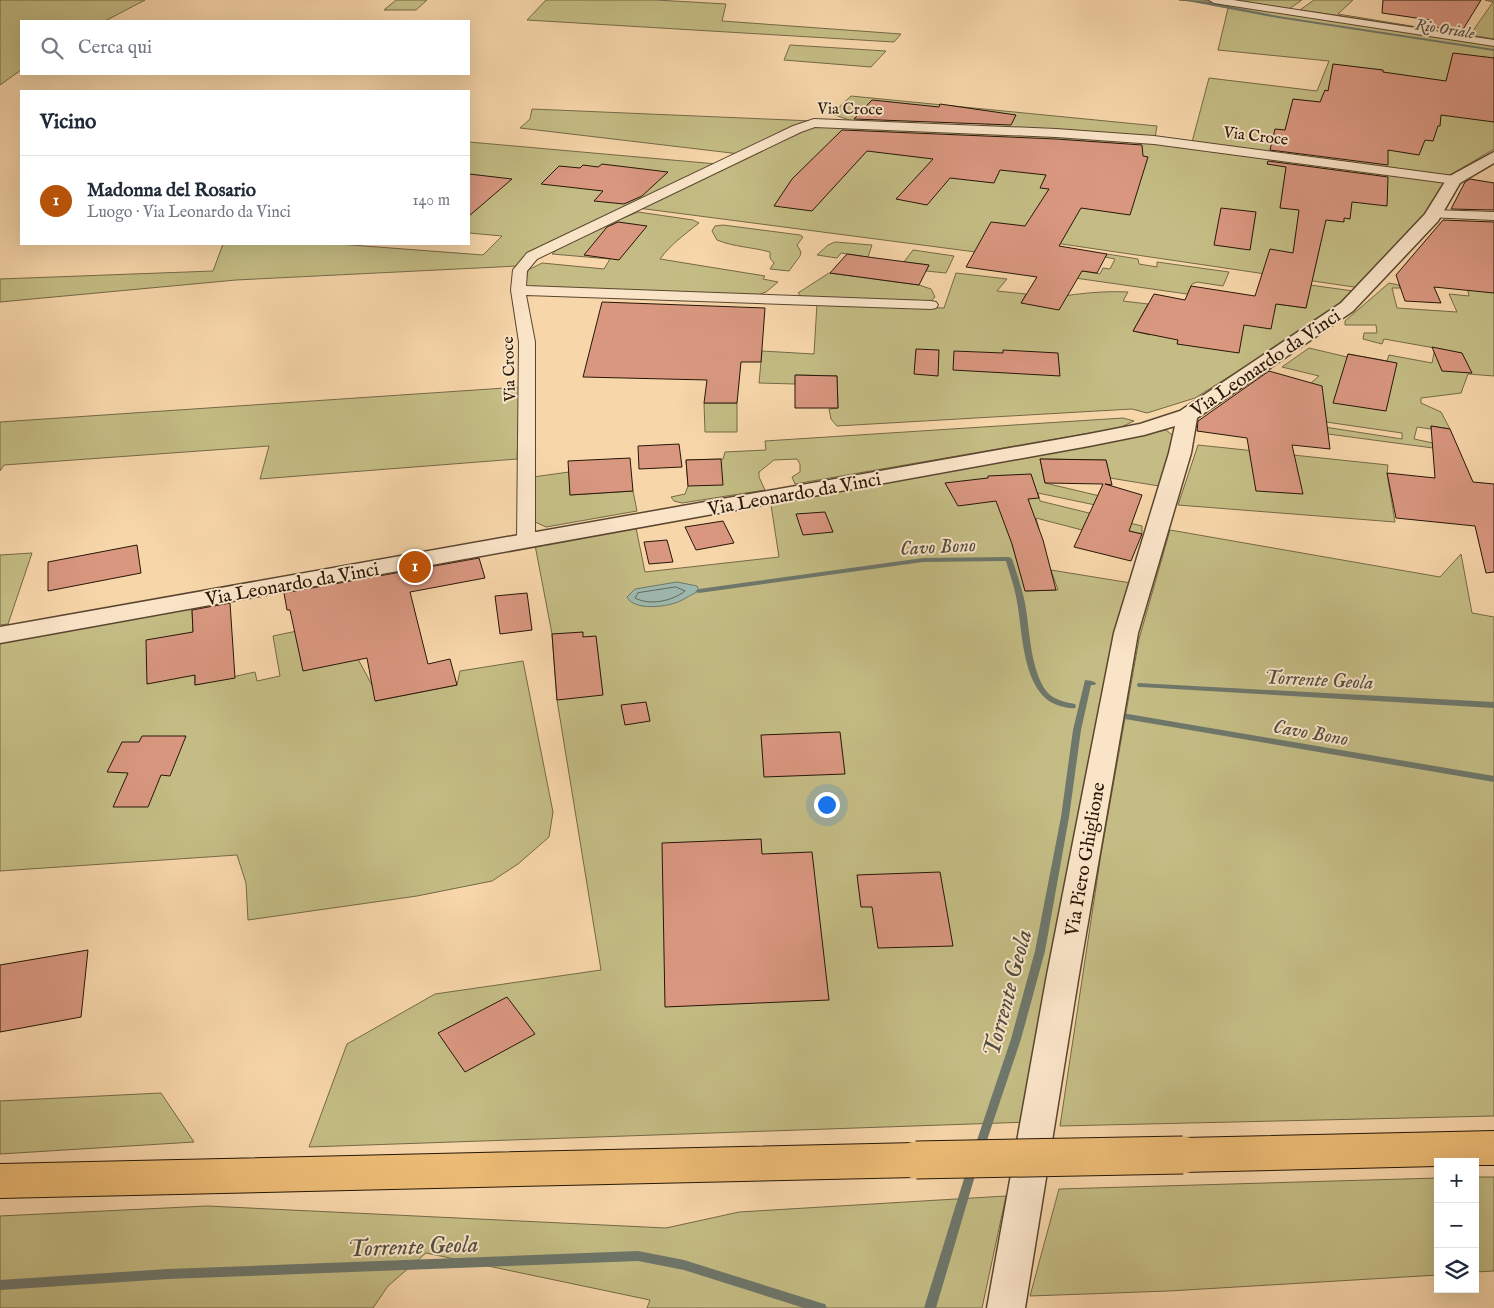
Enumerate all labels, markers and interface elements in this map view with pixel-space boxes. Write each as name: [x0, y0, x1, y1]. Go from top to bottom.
water label: Rio Oriale: [1414, 15, 1477, 45]
search box: [20, 20, 470, 75]
icon: search: [38, 34, 66, 62]
text: Cerca qui: [78, 36, 152, 60]
street label: Via Croce: [816, 99, 883, 121]
text: Vicino: [40, 109, 96, 136]
street label: Via Croce: [1221, 123, 1289, 151]
text: Madonna del Rosario: [87, 179, 256, 203]
text: 1: [53, 191, 59, 211]
text: 140 m: [412, 191, 450, 211]
text: Luogo · Via Leonardo da Vinci: [87, 203, 291, 223]
street label: Via Leonardo da Vinci: [1186, 305, 1346, 423]
street label: Via Croce: [499, 336, 521, 403]
street label: Via Leonardo da Vinci: [705, 468, 883, 522]
water label: Cavo Bono: [899, 533, 977, 562]
pin: 1: [399, 548, 431, 586]
street label: Via Leonardo da Vinci: [203, 558, 381, 612]
water label: Torrente Geola: [1264, 665, 1374, 696]
water label: Cavo Bono: [1271, 715, 1350, 752]
street label: Via Piero Ghiglione: [1060, 780, 1111, 939]
your location: [814, 792, 840, 818]
water label: Torrente Geola: [977, 926, 1040, 1061]
map controls: [1434, 1158, 1479, 1293]
button: +: [1434, 1158, 1479, 1203]
button: −: [1434, 1203, 1479, 1248]
water label: Torrente Geola: [347, 1230, 479, 1265]
button: layers: [1434, 1248, 1479, 1293]

